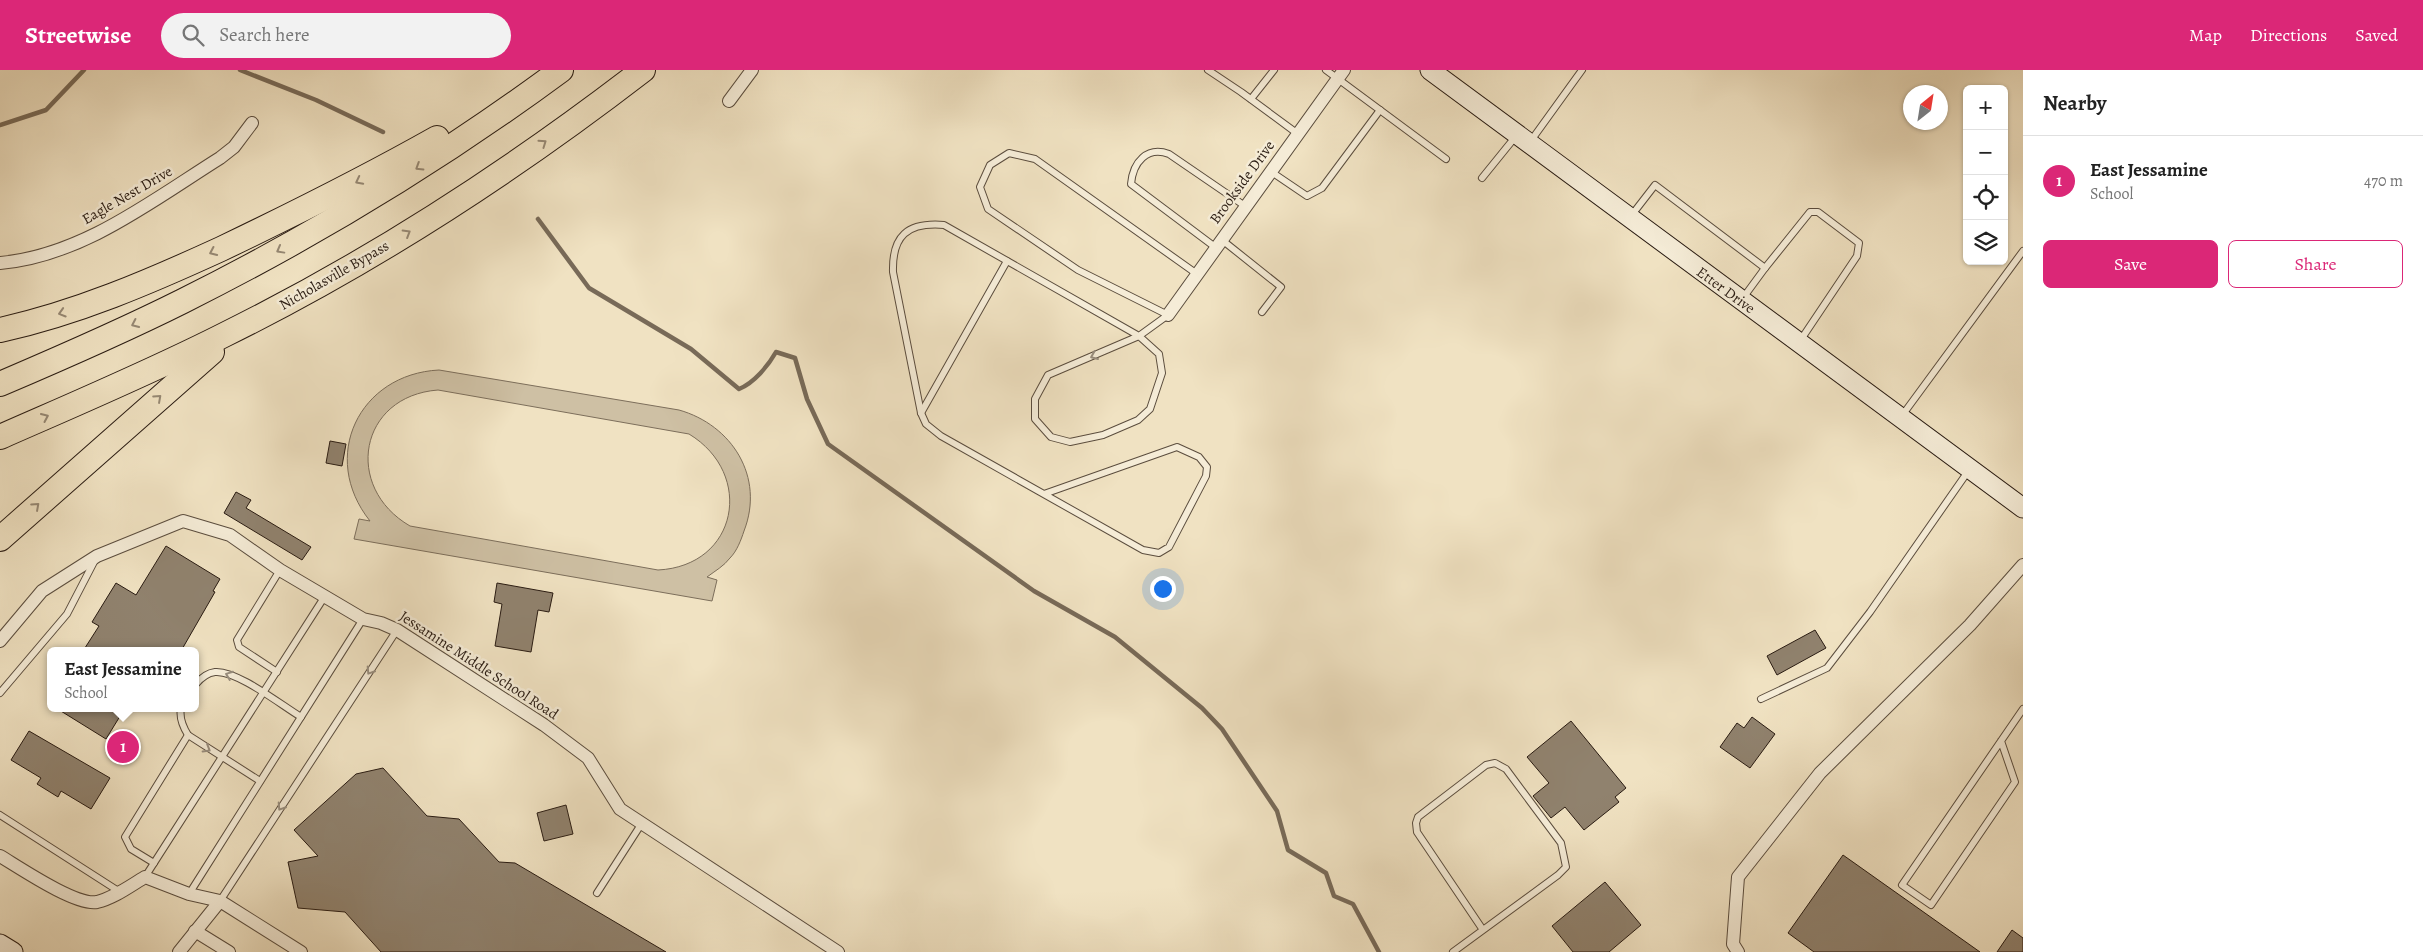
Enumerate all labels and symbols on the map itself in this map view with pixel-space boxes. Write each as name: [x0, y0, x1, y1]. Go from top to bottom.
north arrow: [1903, 85, 1948, 130]
street label: Brookside Drive: [1205, 136, 1279, 228]
one-way arrow: [537, 140, 547, 149]
one-way arrow: [416, 160, 425, 170]
street label: Eagle Nest Drive: [78, 161, 176, 229]
one-way arrow: [355, 175, 364, 185]
one-way arrow: [402, 229, 411, 239]
street label: Nicholasville Bypass: [275, 235, 393, 315]
one-way arrow: [276, 244, 285, 254]
one-way arrow: [209, 246, 218, 257]
street label: Etter Drive: [1693, 262, 1760, 318]
one-way arrow: [58, 307, 67, 317]
one-way arrow: [131, 318, 140, 328]
one-way arrow: [1090, 349, 1099, 360]
one-way arrow: [152, 395, 161, 404]
one-way arrow: [40, 413, 49, 424]
one-way arrow: [30, 503, 39, 512]
your location: [1150, 576, 1176, 602]
street label: Jessamine Middle School Road: [396, 606, 563, 724]
one-way arrow: [367, 665, 376, 675]
one-way arrow: [226, 671, 234, 681]
pin: 1: [107, 728, 139, 766]
one-way arrow: [201, 742, 210, 752]
one-way arrow: [278, 801, 287, 811]

